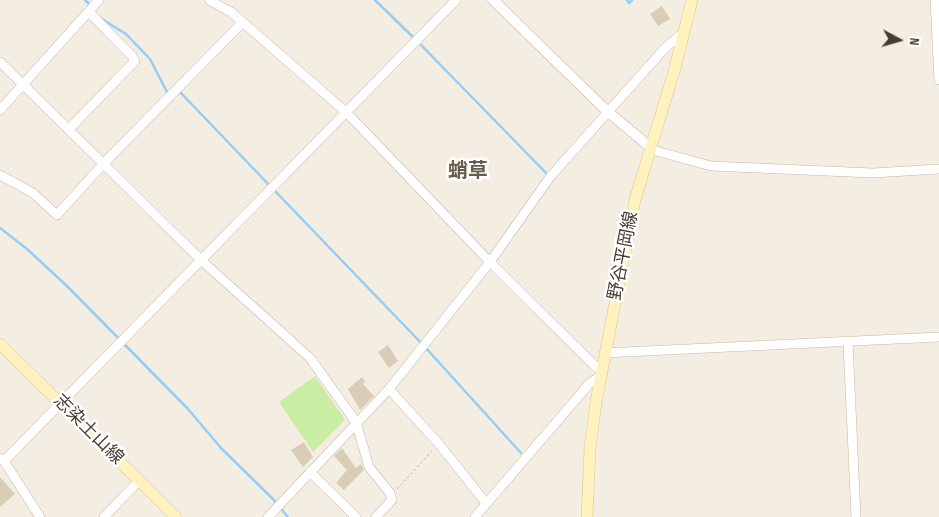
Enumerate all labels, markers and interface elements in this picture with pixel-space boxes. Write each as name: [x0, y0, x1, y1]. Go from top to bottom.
north arrow: [874, 15, 924, 65]
text: N: [906, 37, 923, 46]
district label: 蛸草: [448, 160, 488, 184]
street label: 野谷平岡線: [605, 210, 643, 302]
street label: 志染土山線: [49, 391, 127, 469]

